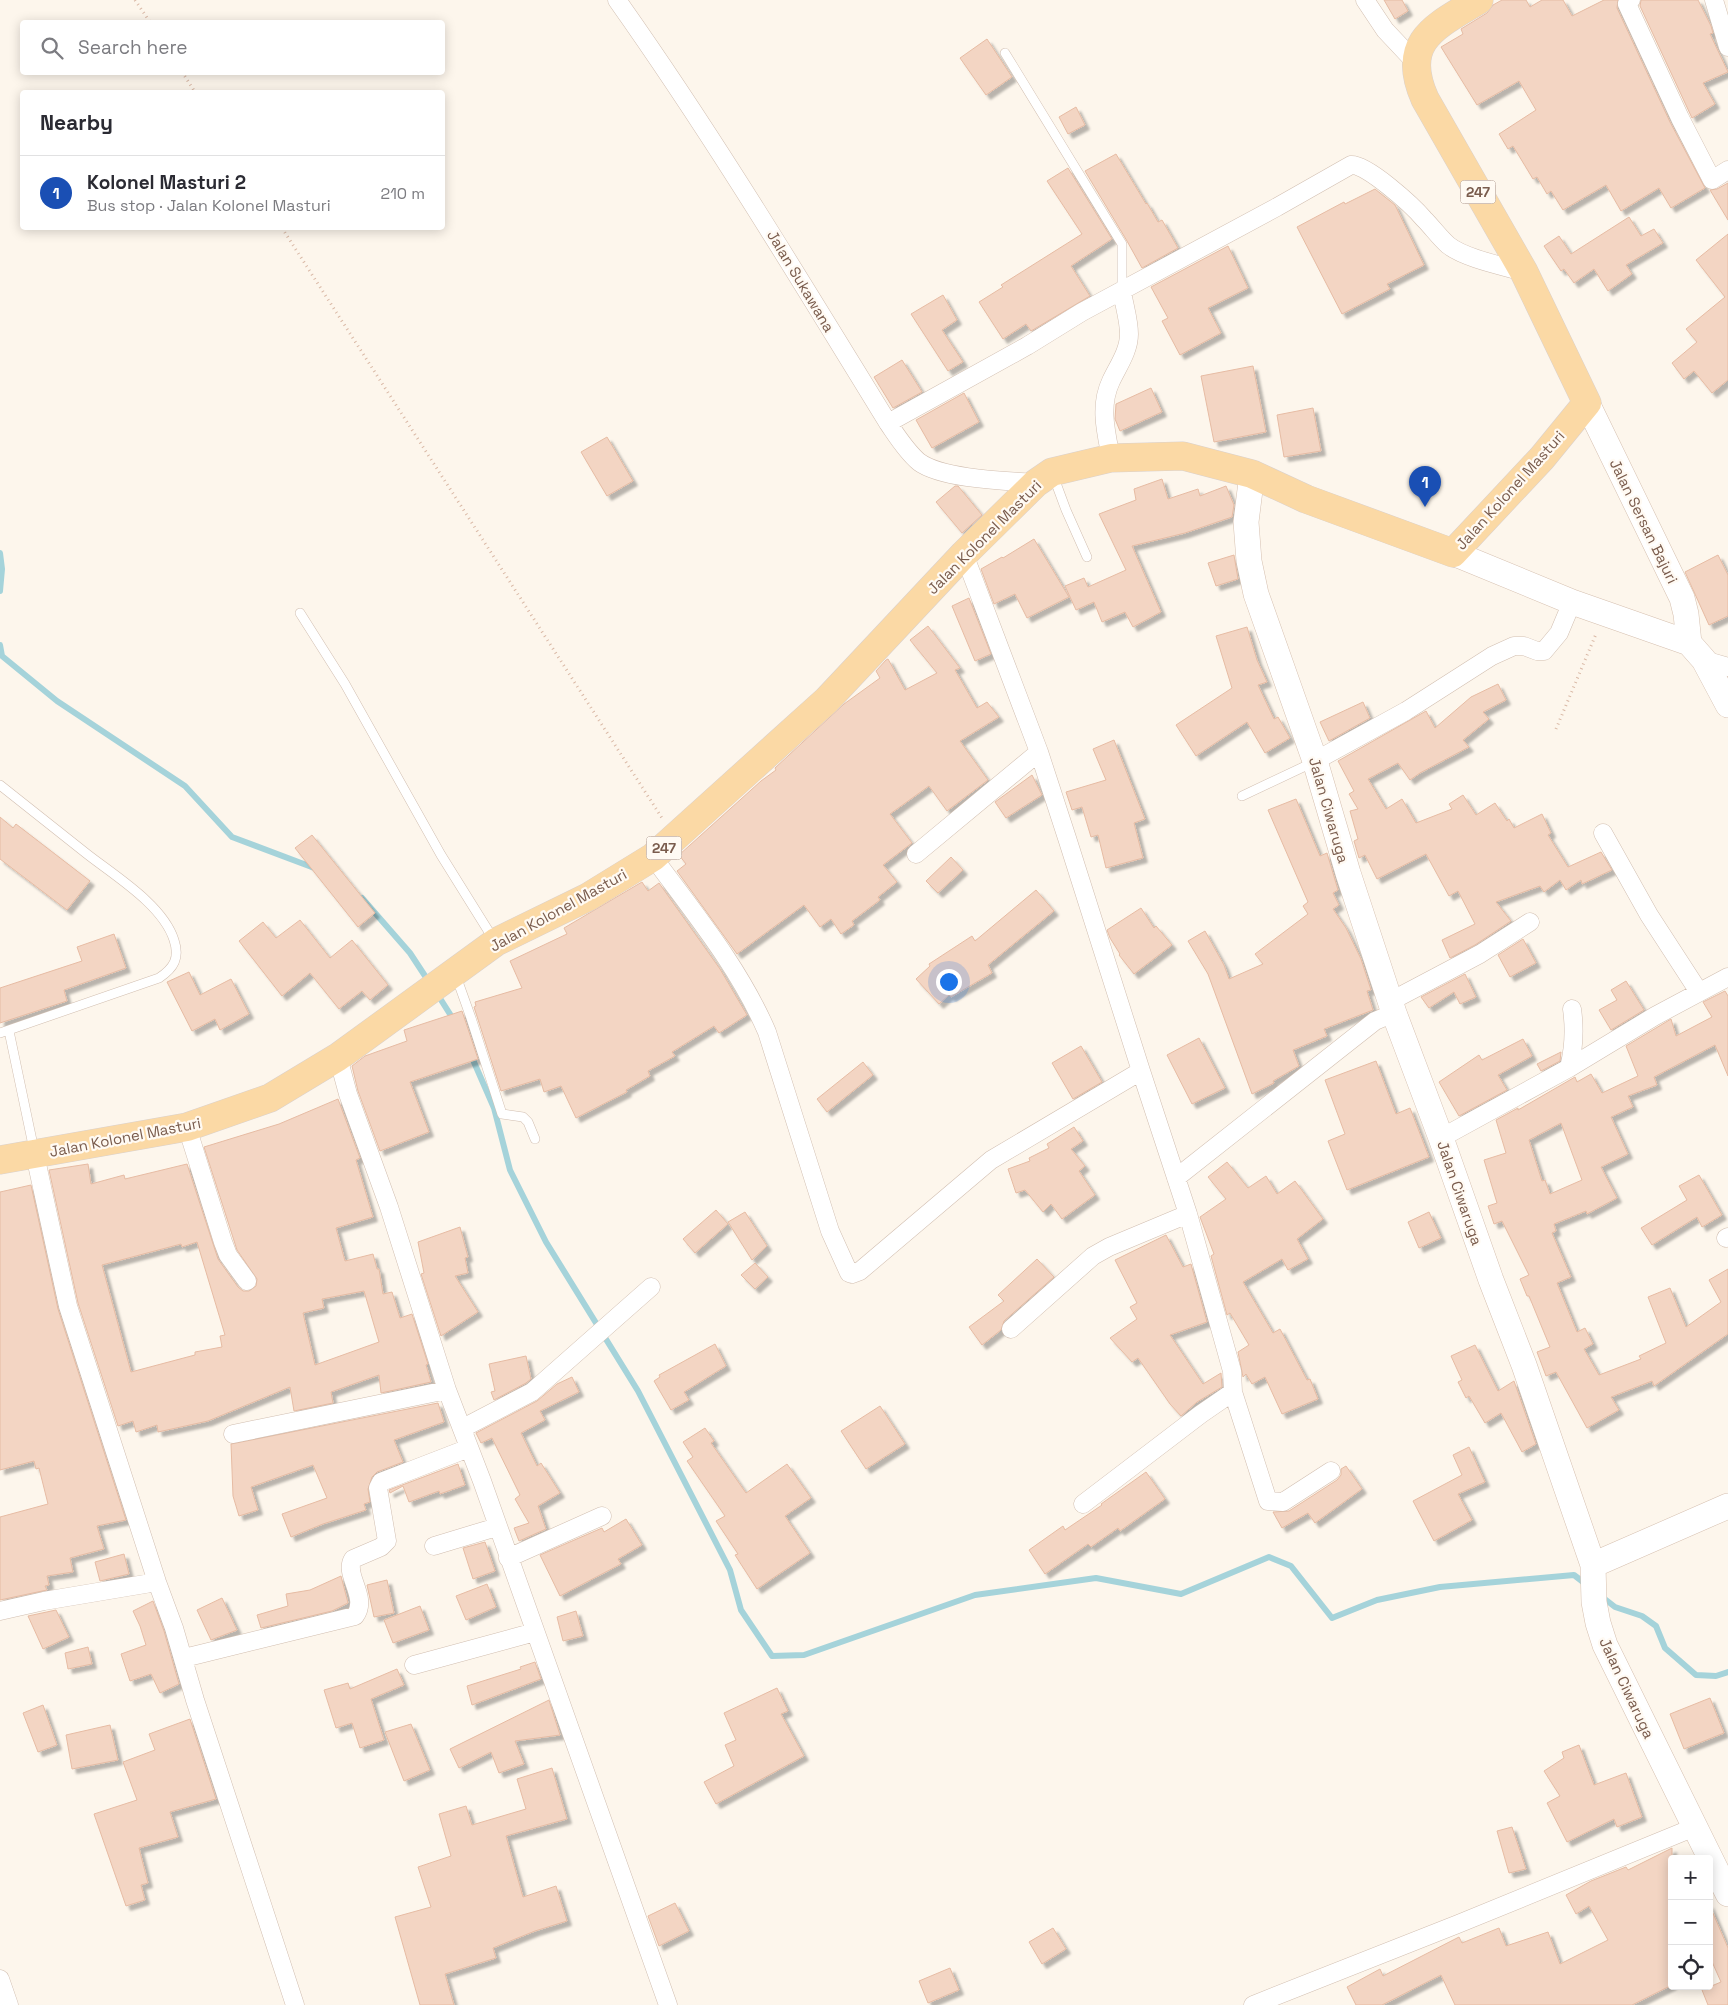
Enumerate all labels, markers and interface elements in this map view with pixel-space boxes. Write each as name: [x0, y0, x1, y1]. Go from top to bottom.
search box: [20, 20, 445, 75]
icon: search: [38, 34, 66, 62]
text: Search here: [78, 35, 188, 60]
text: Nearby: [40, 109, 113, 136]
text: Kolonel Masturi 2: [87, 170, 246, 195]
road number: 247: [1460, 180, 1496, 203]
text: 1: [52, 183, 60, 204]
text: 210 m: [381, 183, 425, 204]
text: Bus stop · Jalan Kolonel Masturi: [87, 195, 331, 216]
street label: Jalan Sukawana: [763, 227, 839, 336]
street label: Jalan Kolonel Masturi: [1451, 426, 1569, 554]
street label: Jalan Sersan Bajuri: [1606, 456, 1682, 586]
pin: 1: [1409, 466, 1441, 507]
street label: Jalan Kolonel Masturi: [923, 476, 1045, 598]
street label: Jalan Ciwaruga: [1305, 755, 1353, 866]
road number: 247: [646, 836, 682, 860]
street label: Jalan Kolonel Masturi: [486, 864, 630, 956]
your location: [936, 969, 962, 995]
street label: Jalan Kolonel Masturi: [48, 1113, 202, 1161]
street label: Jalan Ciwaruga: [1433, 1138, 1487, 1248]
street label: Jalan Ciwaruga: [1595, 1634, 1659, 1742]
map controls: [1668, 1855, 1713, 1990]
button: +: [1668, 1855, 1713, 1900]
button: −: [1668, 1900, 1713, 1945]
button: locate: [1668, 1945, 1713, 1990]

